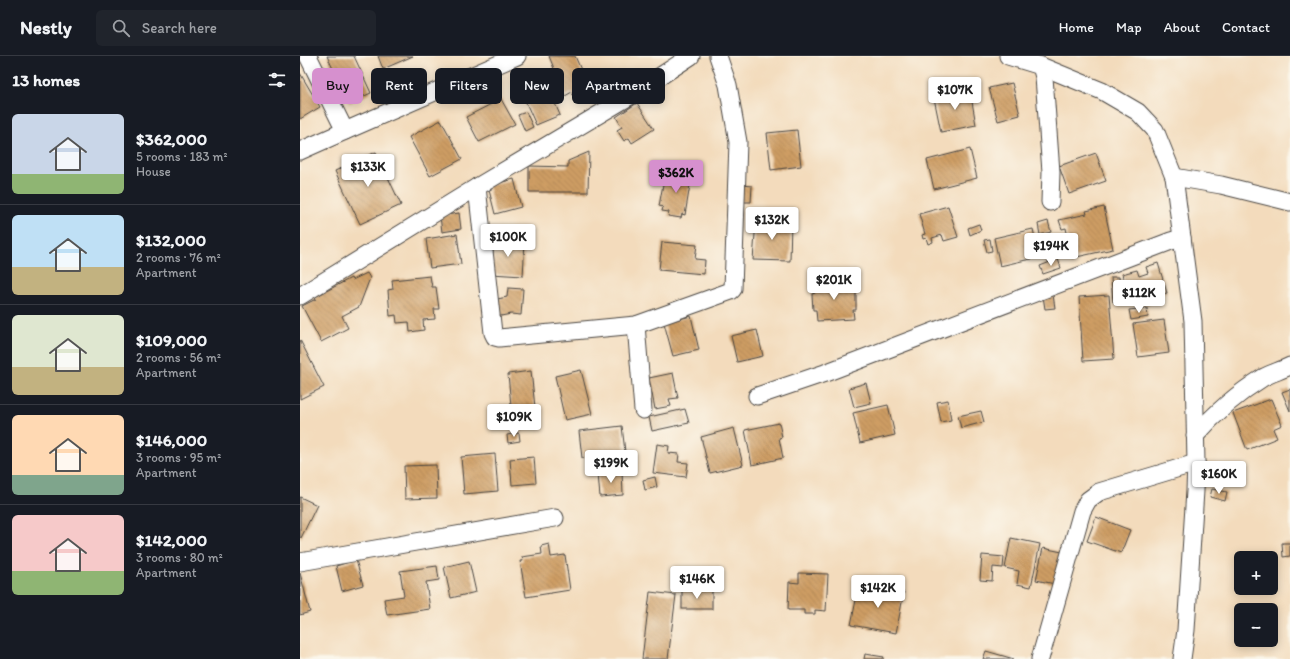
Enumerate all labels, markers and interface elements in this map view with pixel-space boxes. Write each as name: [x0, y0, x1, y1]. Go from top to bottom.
search box: [96, 10, 376, 46]
text: Nestly: [20, 16, 72, 39]
icon: search: [110, 17, 132, 39]
text: Search here: [142, 19, 217, 37]
text: Home: [1059, 19, 1094, 36]
text: Map: [1116, 19, 1142, 36]
text: About: [1164, 19, 1200, 36]
text: Contact: [1222, 19, 1270, 36]
chip: Buy: [312, 68, 363, 104]
chip: Rent: [371, 68, 427, 104]
chip: Filters: [435, 68, 502, 104]
chip: New: [510, 68, 564, 104]
chip: Apartment: [572, 68, 665, 104]
icon: filters: [266, 69, 288, 91]
text: 13 homes: [12, 70, 80, 90]
pin: $107K: [927, 77, 983, 111]
text: $107K: [937, 82, 973, 97]
text: $362,000: [136, 129, 207, 149]
icon: home: [44, 130, 92, 178]
text: 5 rooms · 183 m²: [136, 149, 228, 164]
pin: $133K: [340, 154, 396, 188]
text: $133K: [350, 159, 386, 174]
pin: $362K: [648, 160, 704, 194]
text: House: [136, 164, 171, 179]
text: $362K: [658, 165, 694, 180]
pin: $132K: [744, 207, 800, 241]
text: $132K: [755, 212, 789, 227]
pin: $100K: [480, 224, 536, 258]
text: $100K: [490, 229, 526, 244]
text: $132,000: [136, 230, 206, 250]
icon: home: [44, 231, 92, 279]
pin: $194K: [1023, 233, 1079, 267]
text: $194K: [1033, 238, 1069, 253]
text: 2 rooms · 76 m²: [136, 250, 221, 265]
text: Apartment: [136, 265, 197, 280]
pin: $201K: [806, 267, 862, 301]
text: $201K: [816, 272, 852, 287]
pin: $112K: [1111, 280, 1167, 314]
text: $112K: [1122, 285, 1156, 300]
text: $109,000: [136, 330, 207, 350]
icon: home: [44, 331, 92, 379]
text: 2 rooms · 56 m²: [136, 350, 221, 365]
text: Apartment: [136, 365, 197, 380]
pin: $109K: [486, 404, 542, 438]
text: $109K: [496, 409, 532, 424]
text: $146,000: [136, 430, 207, 450]
icon: home: [44, 431, 92, 479]
text: 3 rooms · 95 m²: [136, 450, 221, 465]
pin: $199K: [583, 450, 639, 484]
text: $199K: [594, 455, 628, 470]
pin: $160K: [1191, 461, 1247, 495]
text: Apartment: [136, 465, 197, 480]
text: $160K: [1201, 466, 1237, 481]
text: $142,000: [136, 530, 207, 550]
icon: home: [44, 531, 92, 579]
text: 3 rooms · 80 m²: [136, 550, 223, 565]
map controls: [1234, 551, 1278, 647]
button: +: [1234, 551, 1278, 595]
text: Apartment: [136, 565, 197, 580]
pin: $146K: [669, 566, 725, 600]
text: $146K: [679, 571, 715, 586]
pin: $142K: [850, 575, 906, 609]
text: $142K: [860, 580, 896, 595]
button: −: [1234, 603, 1278, 647]

